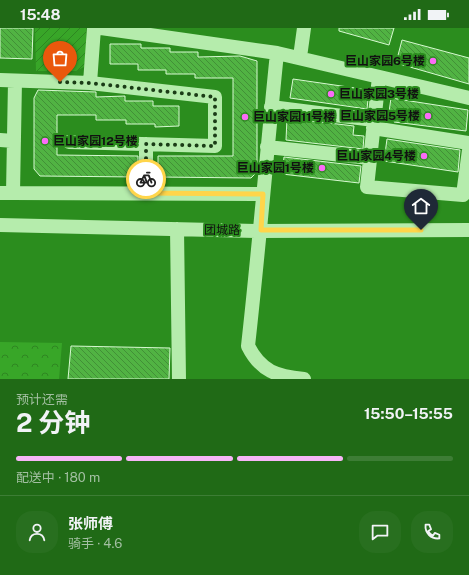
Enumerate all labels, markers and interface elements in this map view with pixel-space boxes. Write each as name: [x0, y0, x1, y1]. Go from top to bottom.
text: 15:48: [20, 6, 60, 23]
pin: [43, 41, 77, 82]
icon: bag: [49, 47, 71, 69]
place label: 巨山家园6号楼: [345, 54, 425, 68]
marker: 巨山家园6号楼: [428, 56, 438, 66]
place label: 巨山家园3号楼: [339, 87, 419, 101]
marker: 巨山家园3号楼: [326, 89, 336, 99]
place label: 巨山家园5号楼: [340, 109, 420, 123]
place label: 巨山家园11号楼: [253, 110, 335, 124]
marker: 巨山家园5号楼: [423, 111, 433, 121]
marker: 巨山家园11号楼: [240, 112, 250, 122]
place label: 巨山家园12号楼: [53, 134, 138, 148]
marker: 巨山家园12号楼: [40, 136, 50, 146]
place label: 巨山家园4号楼: [336, 149, 416, 163]
marker: 巨山家园4号楼: [419, 151, 429, 161]
courier: [126, 159, 166, 199]
place label: 巨山家园1号楼: [237, 161, 314, 175]
marker: 巨山家园1号楼: [317, 163, 327, 173]
icon: bike: [135, 168, 157, 190]
pin: [404, 189, 438, 230]
icon: home: [410, 195, 432, 217]
street label: 团城路: [204, 223, 240, 237]
text: 预计还需: [16, 392, 68, 407]
text: 15:50–15:55: [364, 405, 453, 422]
text: 2 分钟: [16, 407, 90, 438]
text: 配送中 · 180 m: [16, 470, 100, 485]
button: person: [16, 511, 58, 553]
button: chat: [359, 511, 401, 553]
button: phone: [411, 511, 453, 553]
text: 张师傅: [68, 515, 113, 532]
text: 骑手 · 4.6: [68, 536, 122, 551]

